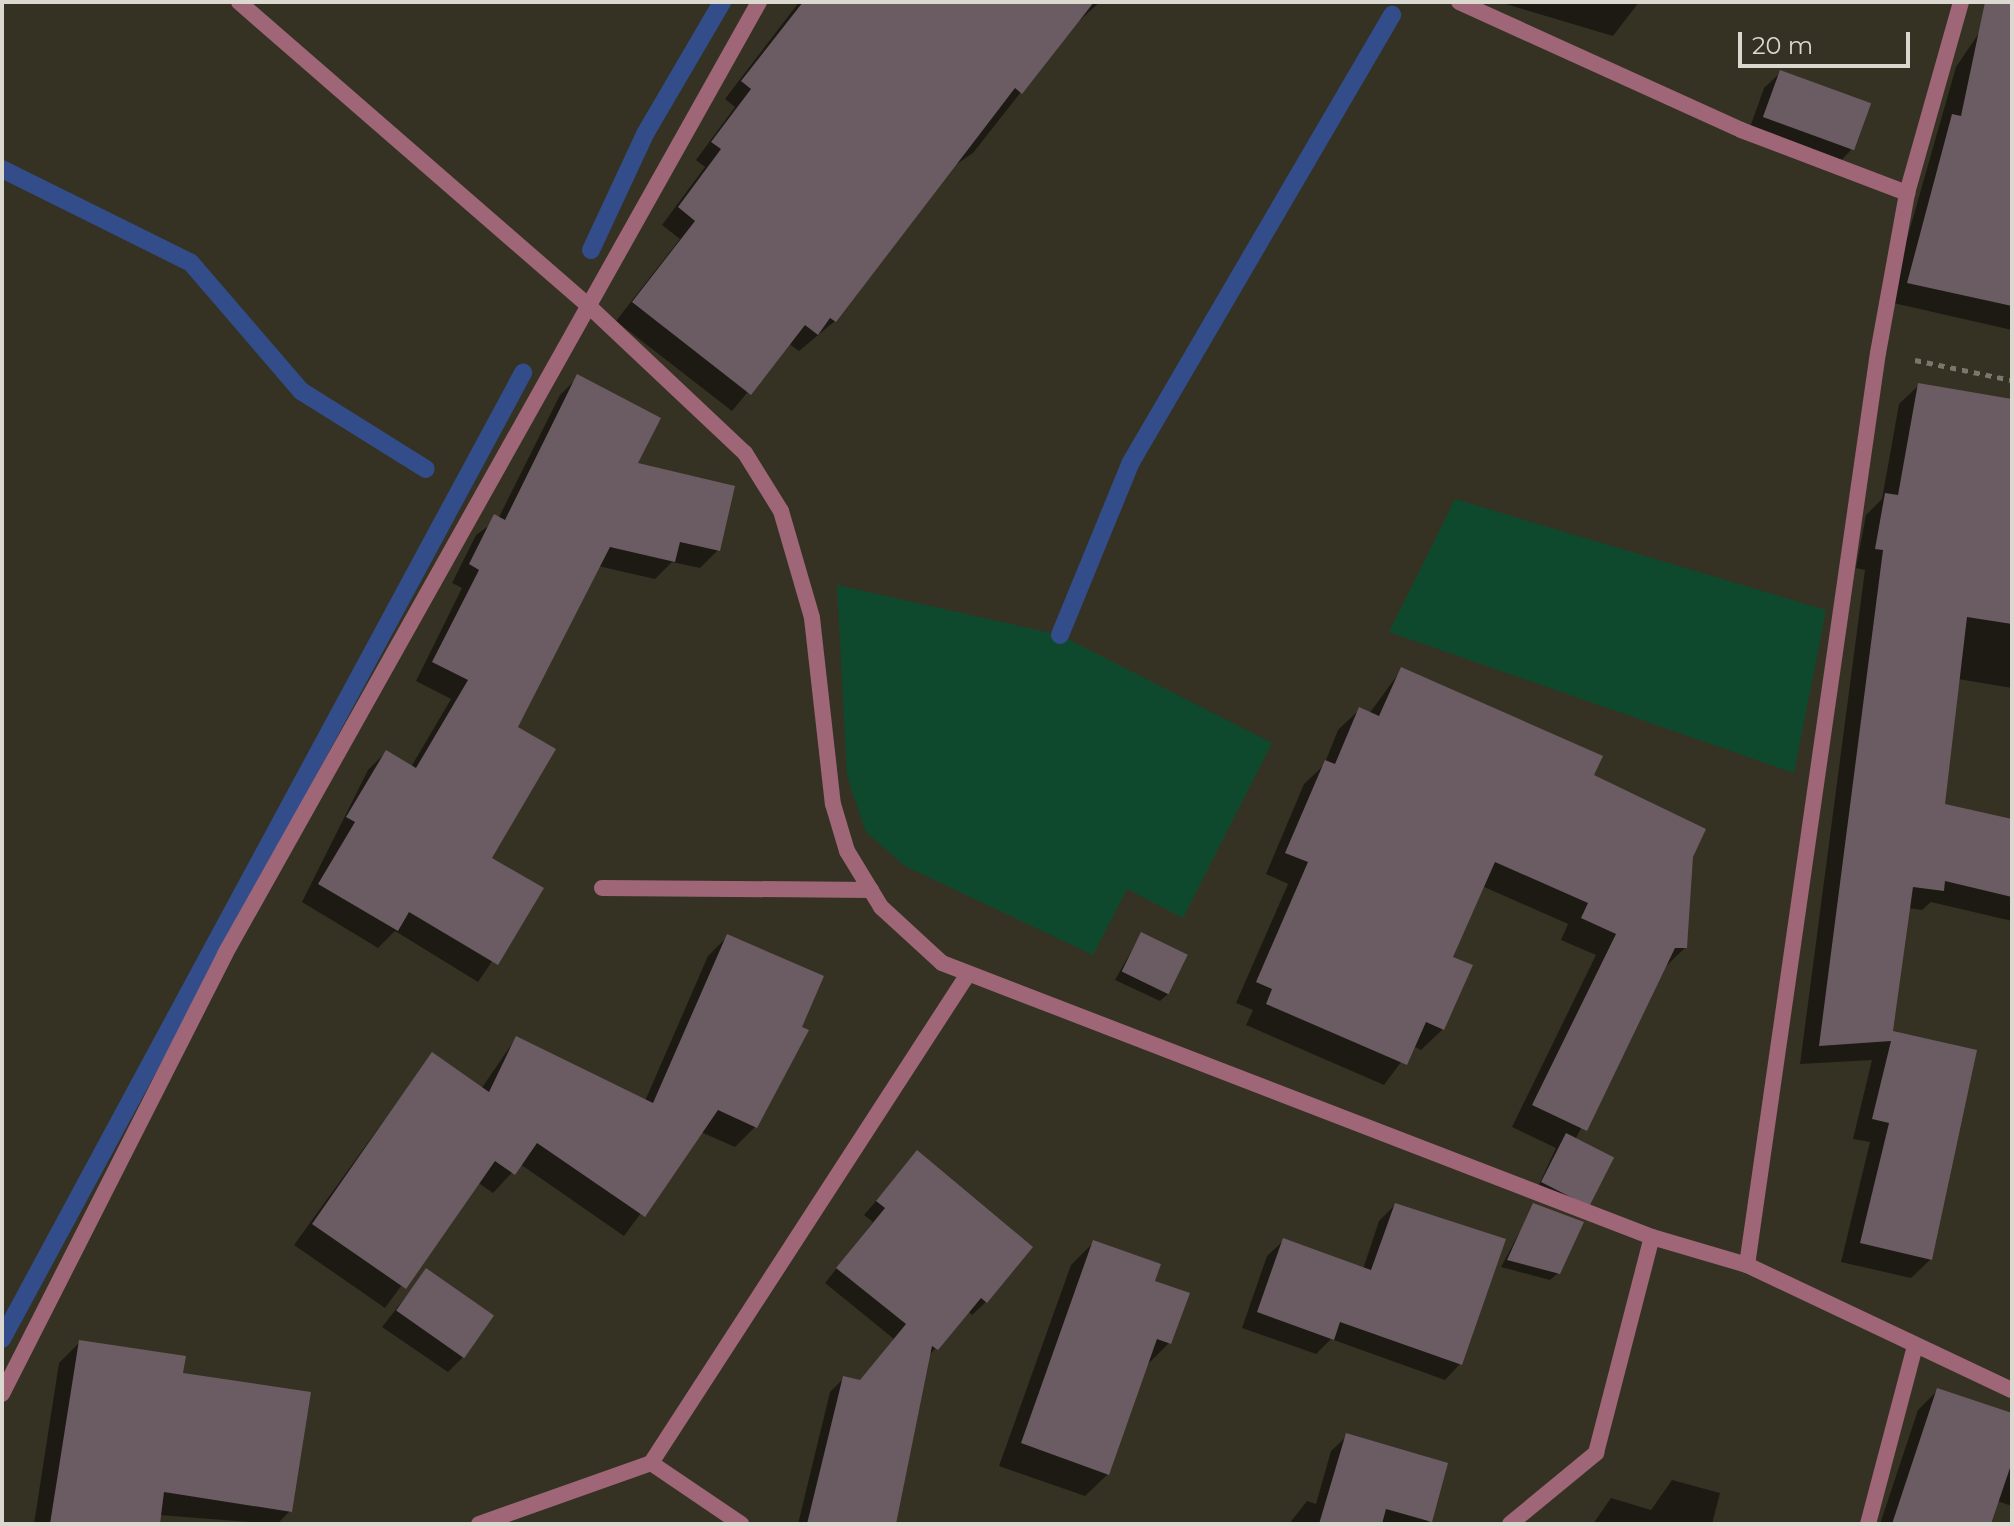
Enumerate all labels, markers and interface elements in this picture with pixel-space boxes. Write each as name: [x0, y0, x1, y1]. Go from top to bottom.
scale bar: [1742, 16, 1914, 66]
text: 20 m: [1752, 31, 1813, 60]

